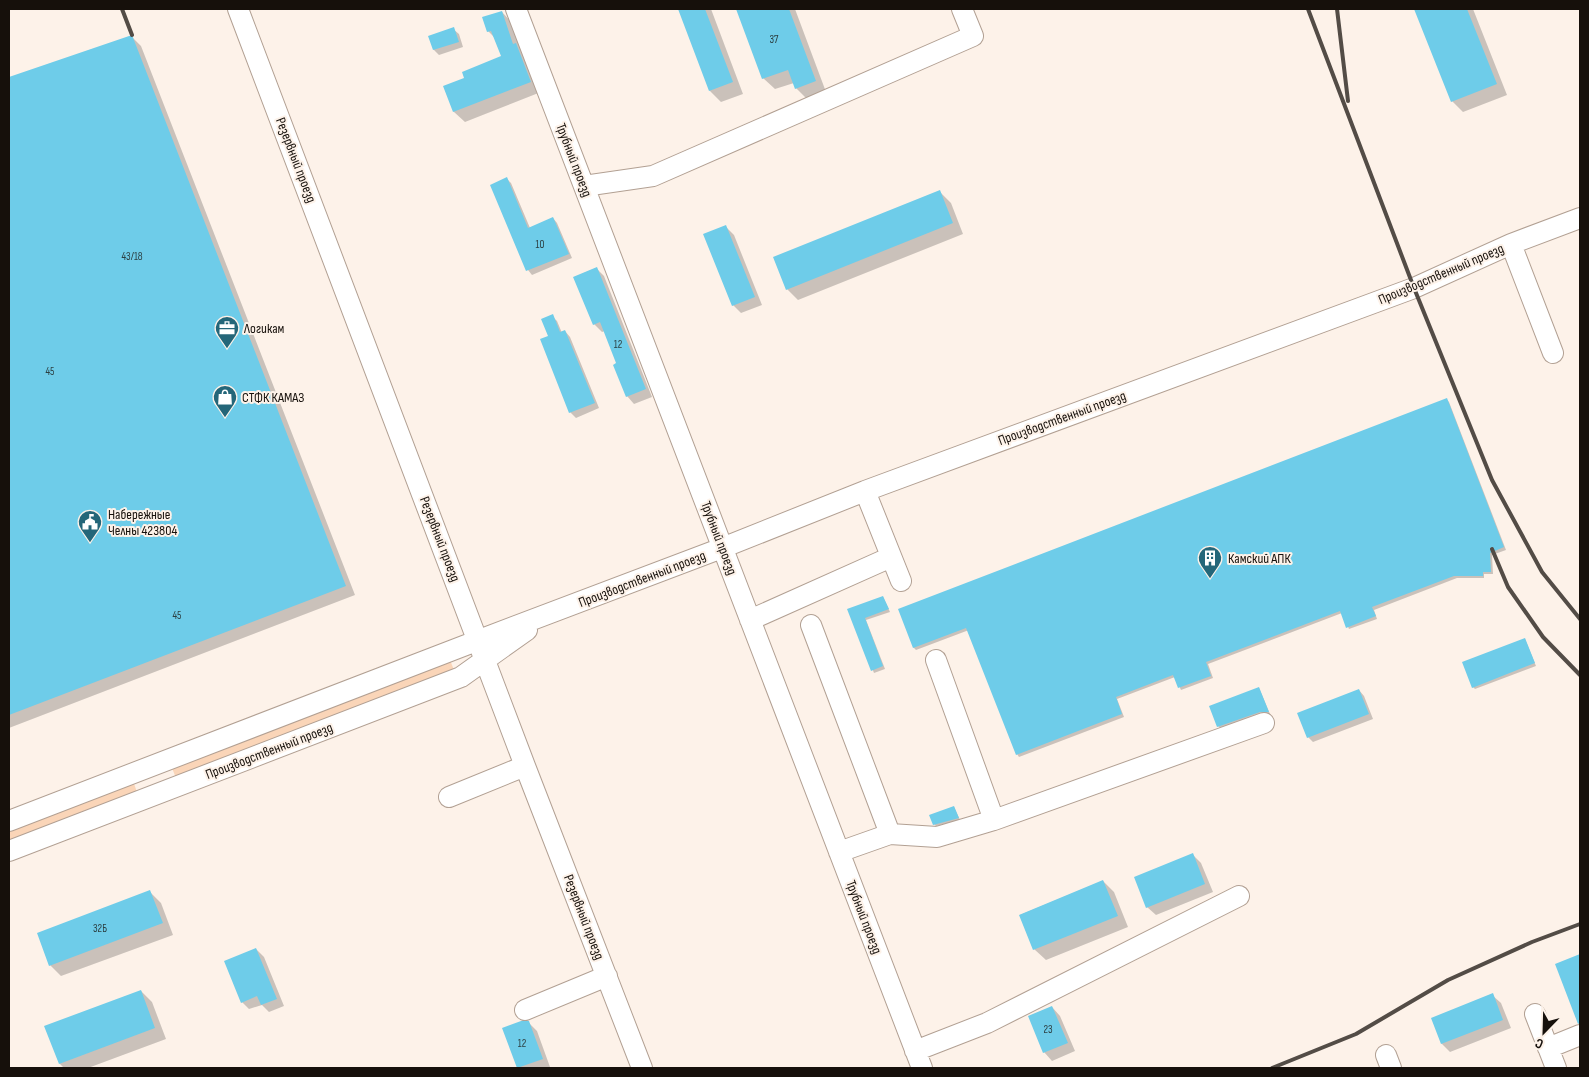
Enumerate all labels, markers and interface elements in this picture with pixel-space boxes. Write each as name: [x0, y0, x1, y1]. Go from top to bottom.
house number: 37: [769, 33, 779, 46]
street label: Резервный проезд: [272, 115, 320, 205]
street label: Трубный проезд: [552, 121, 596, 199]
house number: 10: [536, 238, 544, 251]
street label: Производственный проезд: [1376, 240, 1506, 308]
house number: 43/18: [121, 250, 143, 263]
office icon: Логикам: [214, 315, 240, 349]
place label: Логикам: [243, 320, 285, 337]
house number: 12: [614, 338, 623, 351]
house number: 45: [45, 365, 55, 378]
shop icon: СТФК КАМАЗ: [212, 384, 238, 418]
street label: Производственный проезд: [996, 387, 1128, 449]
place label: СТФК КАМАЗ: [242, 389, 304, 406]
street label: Резервный проезд: [416, 494, 464, 584]
street label: Трубный проезд: [697, 499, 741, 577]
place label: Набережные Челны 423804: [108, 506, 177, 539]
public building icon: Набережные Челны 423804: [77, 509, 103, 543]
building icon: Камский АПК: [1197, 545, 1223, 579]
street label: Производственный проезд: [576, 547, 708, 611]
place label: Камский АПК: [1228, 550, 1291, 567]
house number: 45: [172, 609, 182, 622]
street label: Производственный проезд: [203, 719, 335, 783]
street label: Резервный проезд: [560, 872, 608, 962]
street label: Трубный проезд: [842, 878, 886, 956]
house number: 32Б: [93, 922, 107, 935]
north arrow: [1519, 1007, 1569, 1057]
house number: 23: [1043, 1023, 1053, 1036]
text: С: [1532, 1034, 1546, 1053]
house number: 12: [518, 1037, 527, 1050]

